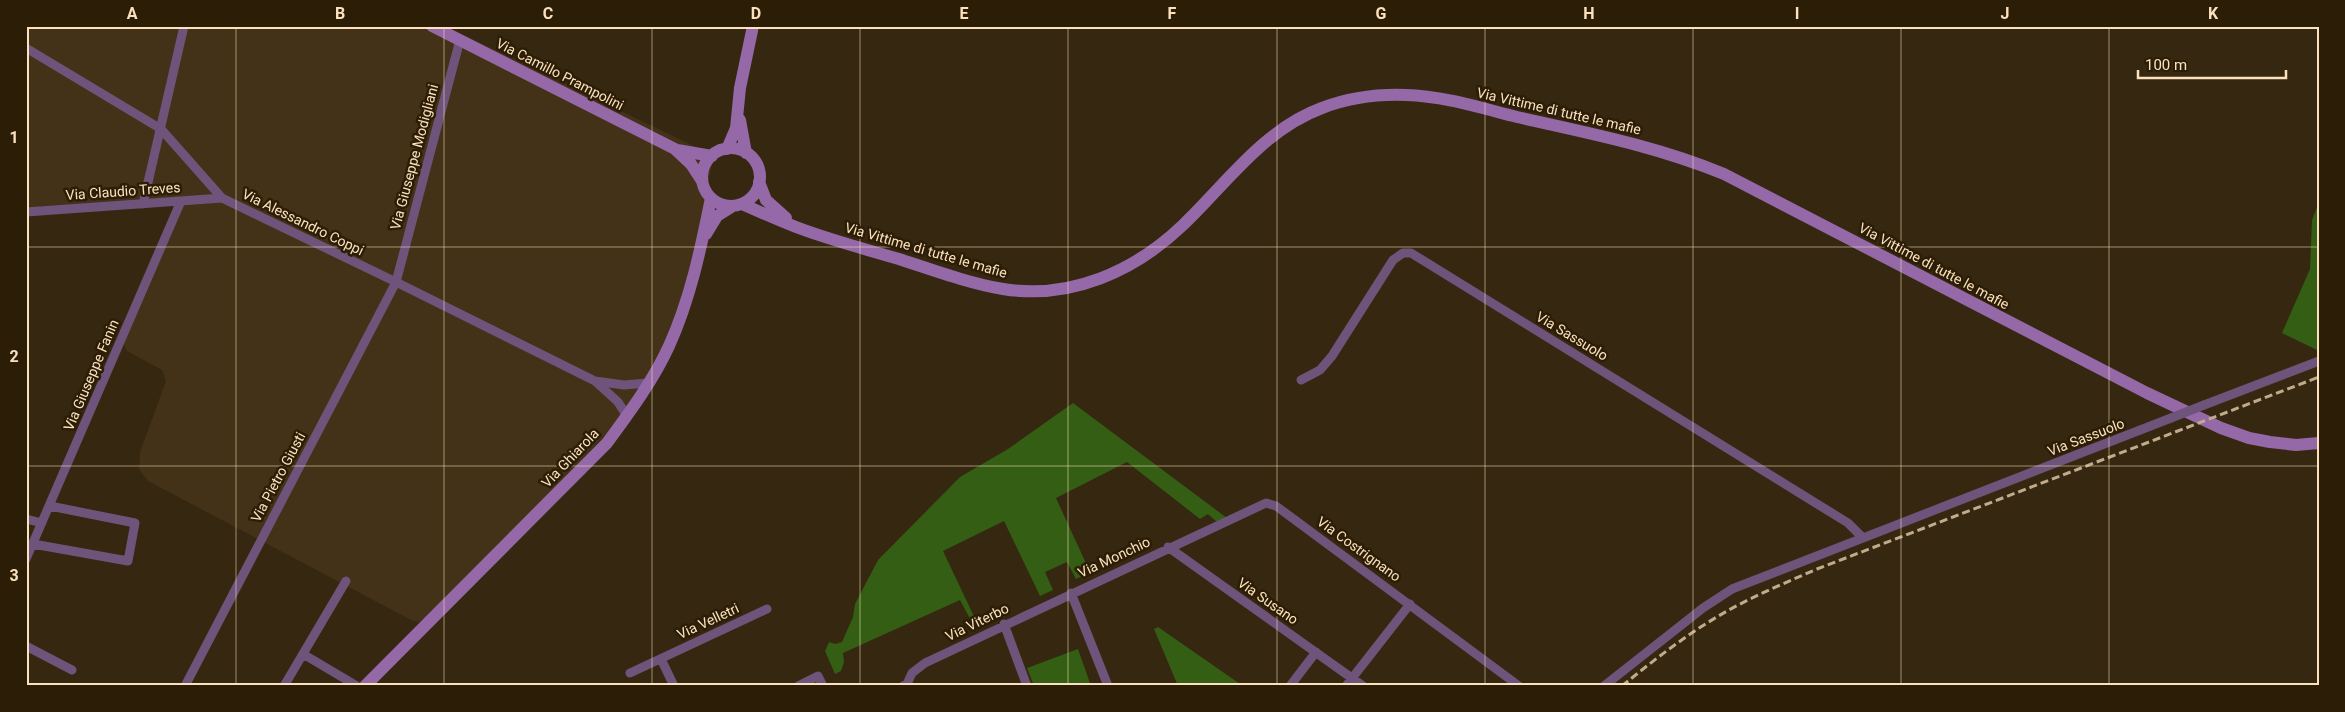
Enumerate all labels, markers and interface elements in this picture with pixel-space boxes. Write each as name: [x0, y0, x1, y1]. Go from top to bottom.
text: A: [127, 4, 138, 23]
text: B: [335, 4, 345, 23]
text: C: [543, 4, 553, 23]
text: D: [751, 4, 761, 23]
text: E: [960, 4, 969, 23]
text: F: [1168, 4, 1177, 23]
text: G: [1376, 4, 1387, 23]
text: H: [1583, 4, 1595, 23]
text: I: [1795, 4, 1799, 23]
text: J: [2001, 4, 2009, 23]
text: K: [2208, 4, 2219, 23]
street label: Via Camillo Prampolini: [494, 35, 626, 113]
scale bar: [2138, 48, 2285, 80]
text: 100 m: [2145, 56, 2187, 74]
street label: Via Giuseppe Modigliani: [387, 82, 441, 232]
street label: Via Vittime di tutte le mafie: [1475, 84, 1643, 138]
text: 1: [9, 128, 19, 147]
street label: Via Claudio Treves: [65, 179, 181, 203]
street label: Via Alessandro Coppi: [240, 186, 366, 258]
street label: Via Vittime di tutte le mafie: [843, 219, 1009, 281]
street label: Via Vittime di tutte le mafie: [1856, 220, 2012, 312]
street label: Via Sassuolo: [1533, 308, 1611, 364]
street label: Via Giuseppe Fanin: [60, 317, 122, 433]
text: 2: [9, 347, 19, 366]
street label: Via Sassuolo: [2045, 415, 2127, 459]
street label: Via Ghiarola: [538, 425, 602, 491]
street label: Via Pietro Giusti: [248, 429, 308, 525]
street label: Via Costrignano: [1314, 513, 1404, 585]
street label: Via Monchio: [1075, 533, 1153, 581]
text: 3: [9, 566, 19, 585]
street label: Via Susano: [1235, 574, 1301, 628]
street label: Via Velletri: [675, 600, 741, 642]
street label: Via Viterbo: [943, 600, 1011, 644]

